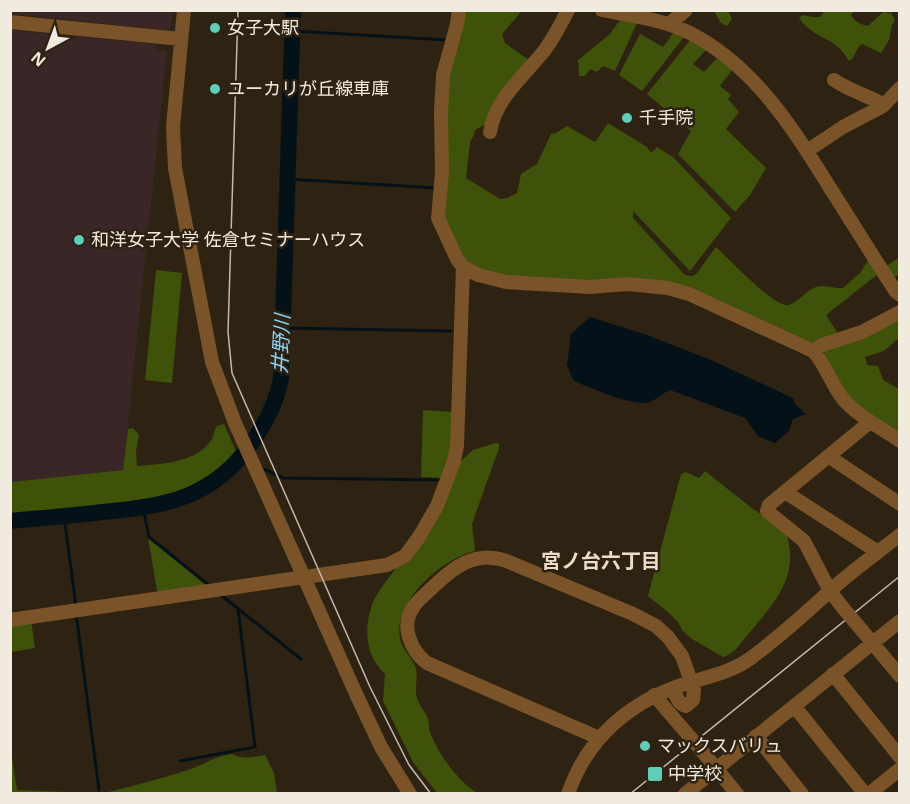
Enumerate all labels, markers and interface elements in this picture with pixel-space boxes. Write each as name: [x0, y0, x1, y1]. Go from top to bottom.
place label: 女子大駅: [227, 15, 299, 39]
north arrow: [18, 18, 78, 78]
marker: 女子大駅: [208, 21, 222, 35]
text: N: [26, 47, 50, 72]
place label: ユーカリが丘線車庫: [227, 76, 389, 100]
marker: ユーカリが丘線車庫: [208, 82, 222, 96]
place label: 千手院: [639, 105, 693, 129]
marker: 千手院: [620, 111, 634, 125]
place label: 和洋女子大学 佐倉セミナーハウス: [91, 227, 365, 251]
marker: 和洋女子大学 佐倉セミナーハウス: [72, 233, 86, 247]
water label: 井野川: [265, 311, 296, 375]
district label: 宮ノ台六丁目: [541, 547, 661, 574]
place label: マックスバリュ: [657, 733, 782, 757]
marker: マックスバリュ: [638, 739, 652, 753]
place label: 中学校: [668, 761, 722, 785]
marker: 中学校: [646, 765, 664, 783]

